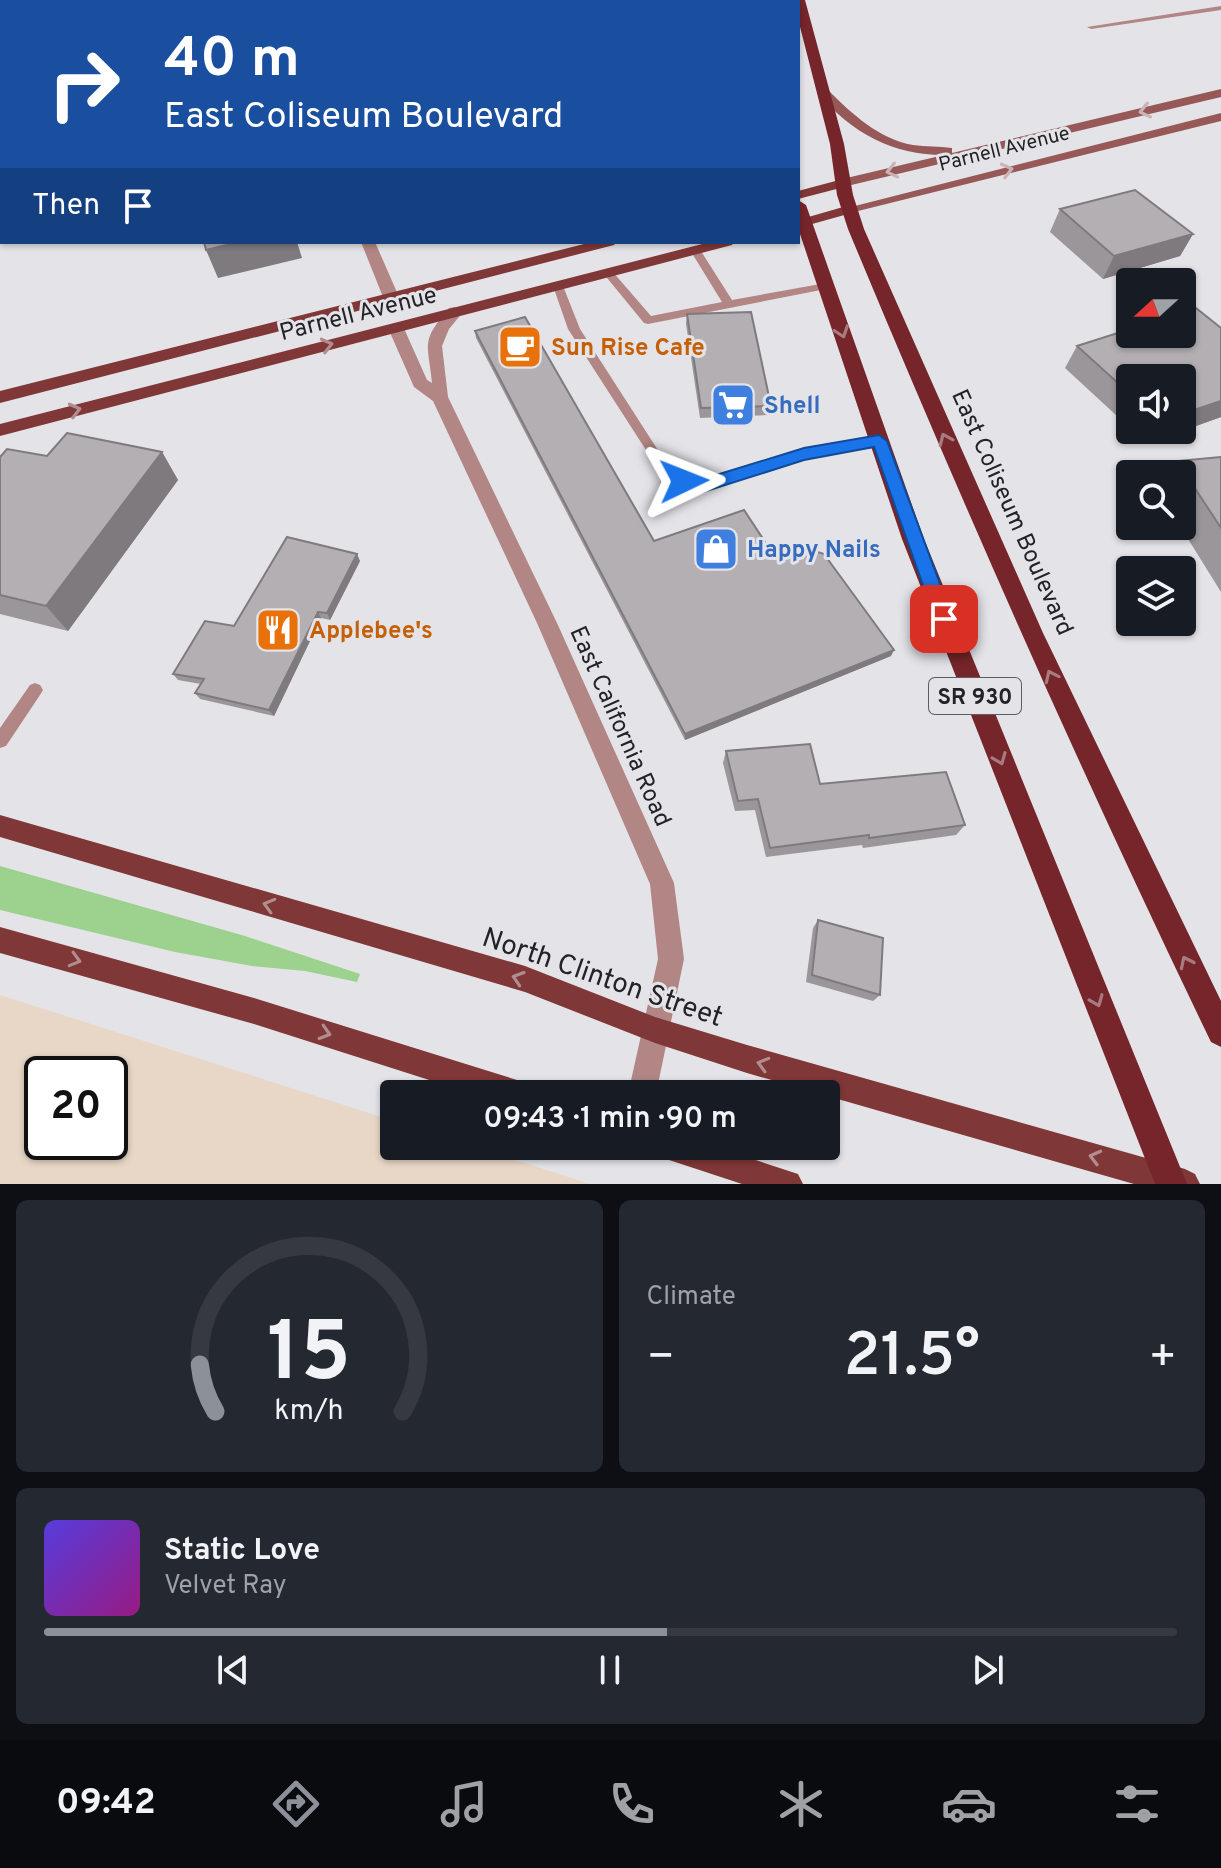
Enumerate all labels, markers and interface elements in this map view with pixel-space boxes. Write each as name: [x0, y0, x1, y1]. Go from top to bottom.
text: 40 m: [164, 26, 300, 96]
icon: right: [32, 32, 136, 136]
text: East Coliseum Boulevard: [164, 95, 563, 141]
one-way arrow: [1139, 102, 1153, 119]
street label: Parnell Avenue: [936, 121, 1073, 179]
one-way arrow: [886, 162, 900, 179]
one-way arrow: [1000, 163, 1014, 180]
icon: arrive: [116, 184, 160, 228]
text: Then: [32, 188, 100, 225]
north arrow: [1116, 268, 1196, 348]
map controls: [1116, 268, 1196, 636]
street label: Parnell Avenue: [277, 281, 440, 349]
cafe icon: Sun Rise Cafe: [496, 323, 544, 371]
one-way arrow: [832, 324, 848, 338]
place label: Sun Rise Cafe: [551, 334, 705, 364]
one-way arrow: [320, 338, 334, 355]
button: sound: [1116, 364, 1196, 444]
supermarket icon: Shell: [709, 381, 757, 429]
street label: East Coliseum Boulevard: [943, 385, 1079, 640]
place label: Shell: [764, 392, 820, 422]
one-way arrow: [68, 402, 82, 419]
one-way arrow: [939, 432, 955, 447]
position arrow: [642, 439, 726, 523]
button: search: [1116, 460, 1196, 540]
shop icon: Happy Nails: [692, 525, 740, 573]
place label: Happy Nails: [747, 536, 881, 566]
button: layers: [1116, 556, 1196, 636]
pin: [910, 585, 978, 653]
icon: arrive: [922, 597, 966, 641]
restaurant icon: Applebee's: [254, 606, 302, 654]
place label: Applebee's: [309, 617, 433, 647]
street label: East California Road: [561, 622, 677, 832]
one-way arrow: [1045, 670, 1061, 685]
road number: SR 930: [929, 678, 1021, 714]
one-way arrow: [990, 751, 1007, 765]
one-way arrow: [262, 897, 276, 914]
street label: North Clinton Street: [477, 921, 727, 1037]
one-way arrow: [68, 951, 82, 967]
one-way arrow: [1181, 955, 1196, 970]
one-way arrow: [512, 971, 526, 987]
one-way arrow: [1087, 993, 1104, 1007]
one-way arrow: [318, 1024, 331, 1040]
speed limit sign: 20: [24, 1056, 128, 1160]
one-way arrow: [757, 1057, 771, 1073]
text: 09:43 · 1 min · 90 m: [483, 1101, 737, 1138]
one-way arrow: [1088, 1149, 1102, 1166]
text: Climate: [647, 1281, 736, 1314]
text: 15: [267, 1305, 351, 1410]
text: 21.5°: [844, 1321, 980, 1397]
text: −: [647, 1331, 675, 1387]
text: +: [1149, 1331, 1177, 1387]
text: km/h: [275, 1394, 344, 1430]
text: Static Love: [164, 1533, 320, 1570]
text: Velvet Ray: [164, 1570, 287, 1603]
icon: previous: [211, 1648, 255, 1692]
icon: pause: [588, 1648, 632, 1692]
icon: next: [966, 1648, 1010, 1692]
icon: directions: [268, 1776, 324, 1832]
icon: music: [436, 1776, 492, 1832]
icon: phone: [604, 1776, 660, 1832]
icon: climate: [773, 1776, 829, 1832]
icon: car: [941, 1776, 997, 1832]
icon: filters: [1109, 1776, 1165, 1832]
text: 09:42: [56, 1781, 156, 1827]

